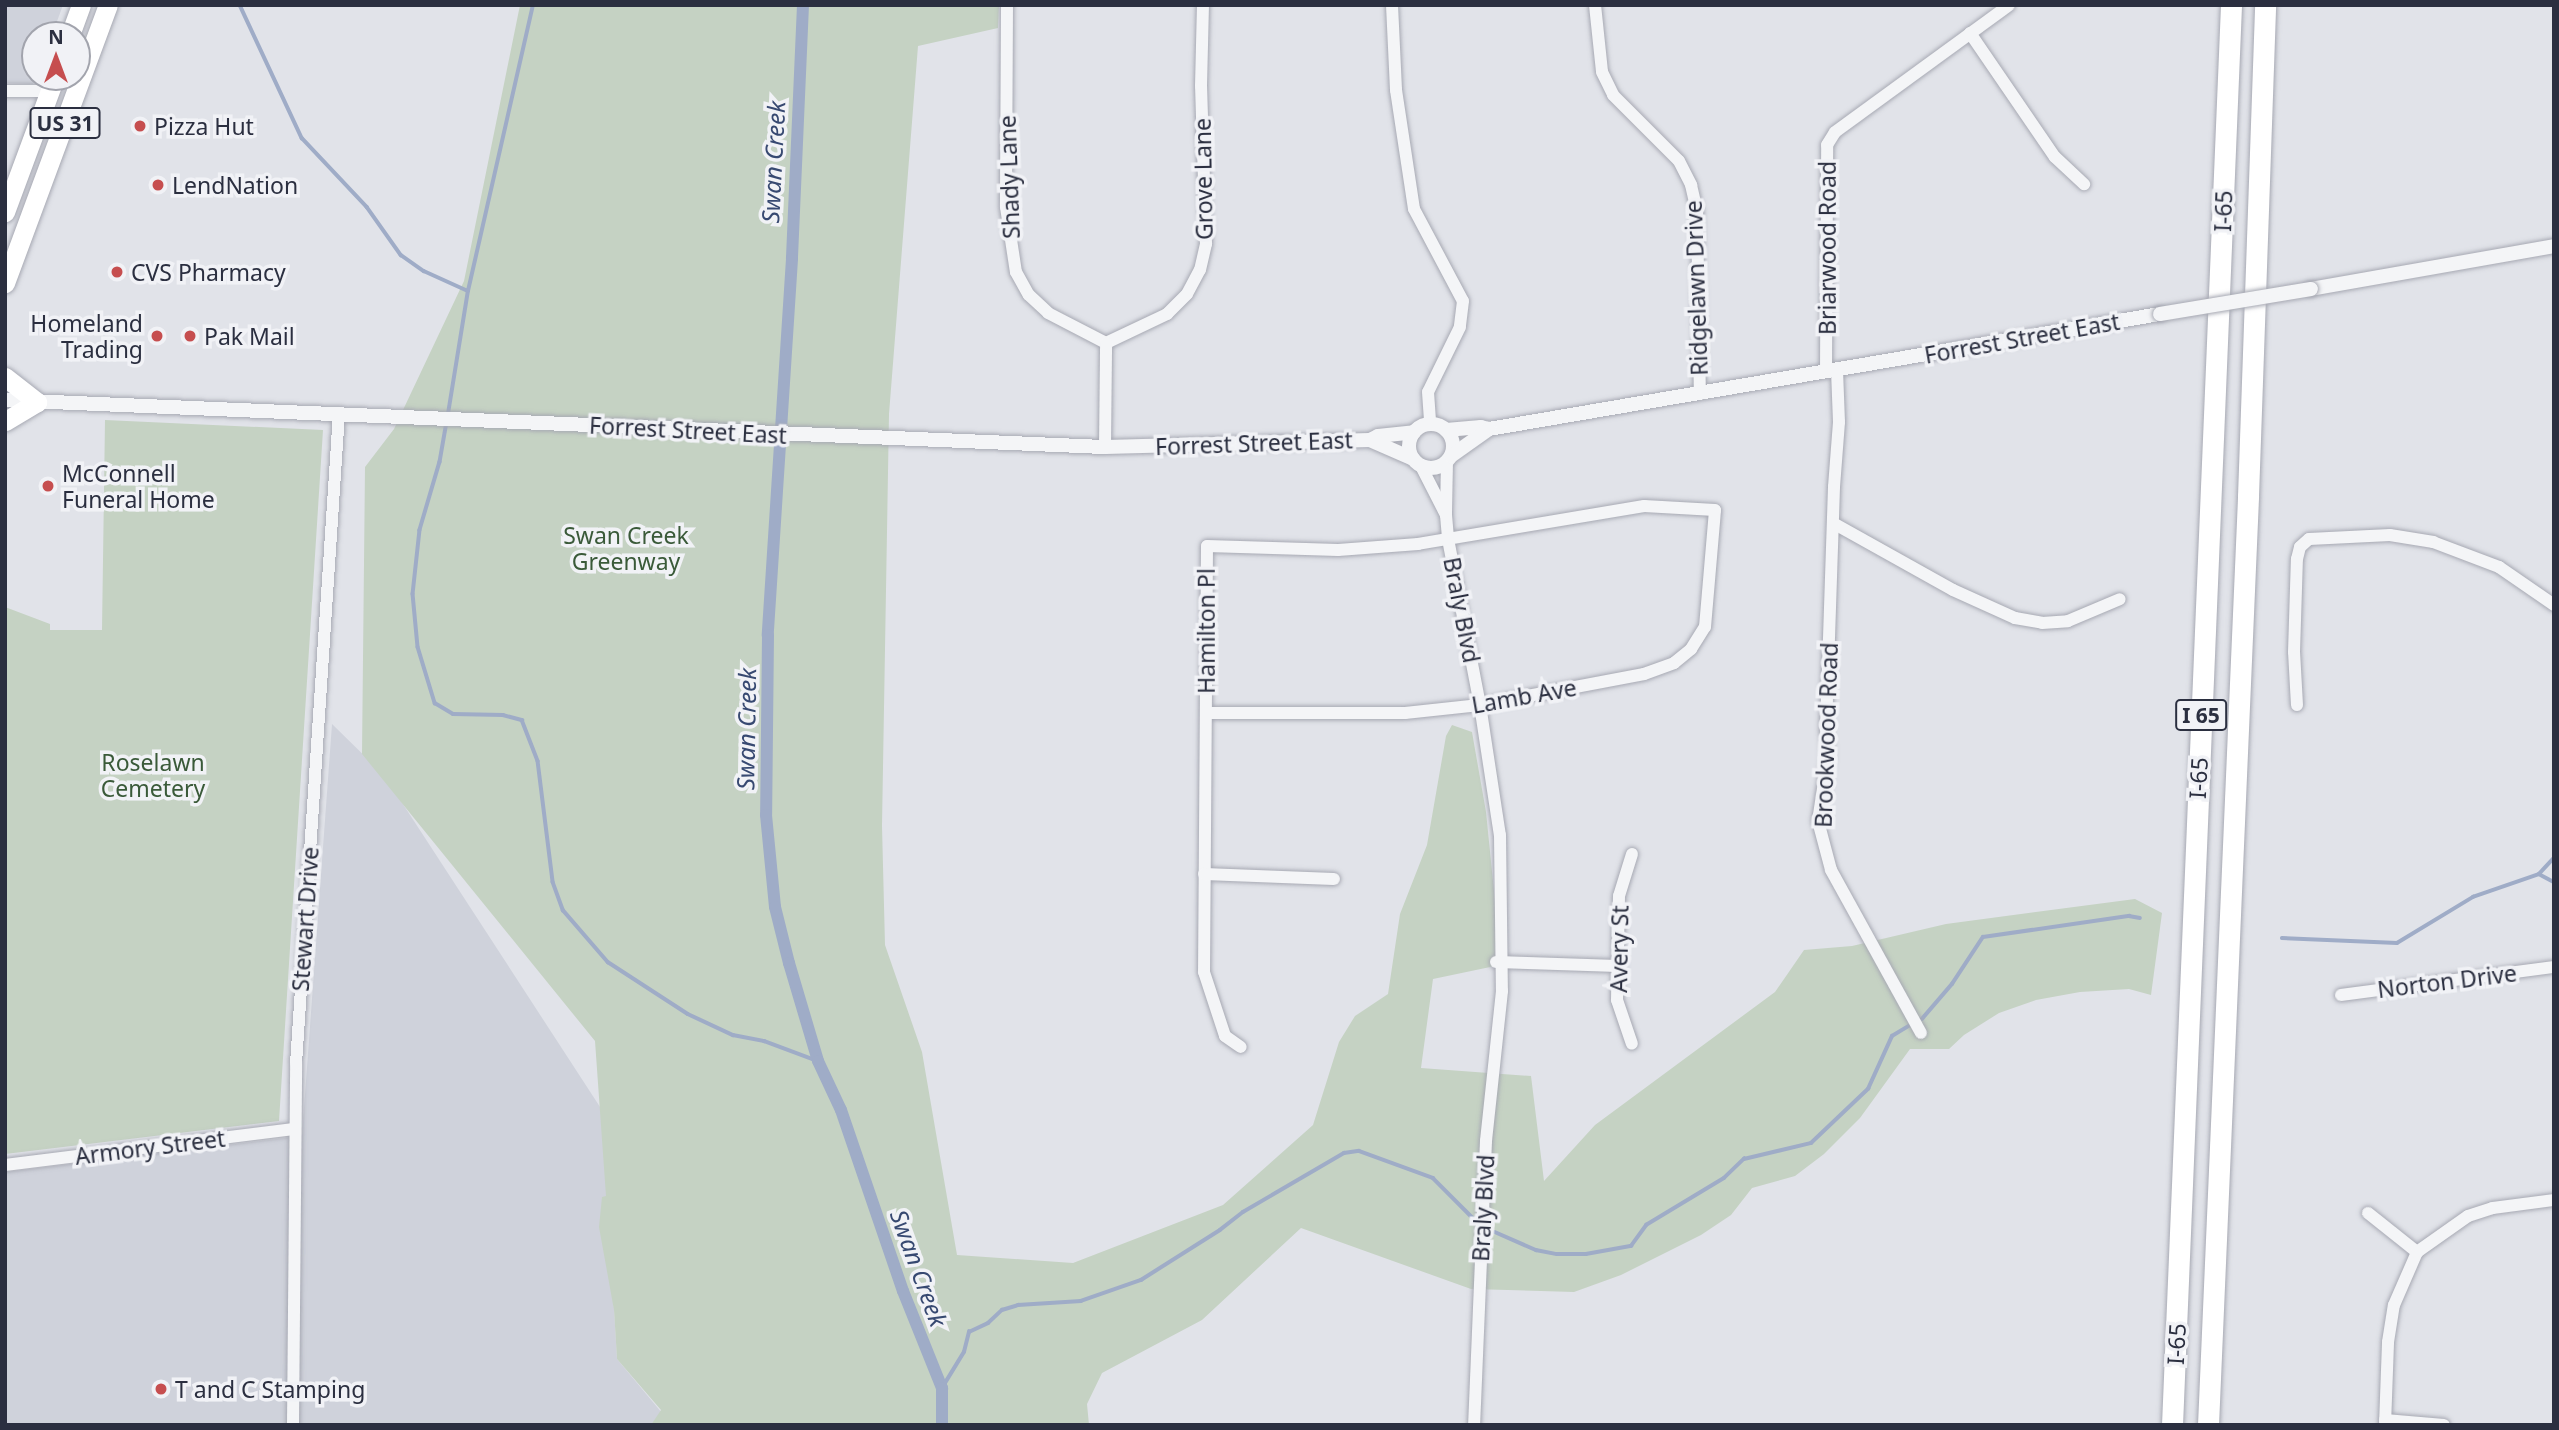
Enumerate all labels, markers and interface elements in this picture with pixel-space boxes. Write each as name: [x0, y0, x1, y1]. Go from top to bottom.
north arrow: [21, 21, 91, 91]
text: N: [48, 24, 64, 50]
water label: Swan Creek: [755, 100, 791, 224]
road number: US 31: [28, 106, 102, 140]
place label: Pizza Hut: [154, 112, 254, 140]
street label: Shady Lane: [993, 115, 1025, 239]
marker: Pizza Hut: [132, 118, 148, 134]
street label: Grove Lane: [1188, 118, 1218, 240]
street label: Briarwood Road: [1813, 161, 1841, 335]
place label: LendNation: [172, 171, 298, 199]
marker: LendNation: [150, 177, 166, 193]
street label: I-65: [2208, 190, 2238, 232]
street label: Ridgelawn Drive: [1679, 200, 1713, 376]
place label: CVS Pharmacy: [131, 258, 286, 286]
marker: CVS Pharmacy: [109, 264, 125, 280]
street label: Forrest Street East: [1922, 307, 2122, 369]
place label: Homeland Trading: [30, 309, 143, 363]
place label: Pak Mail: [204, 322, 295, 350]
marker: Homeland Trading: [149, 328, 165, 344]
marker: Pak Mail: [182, 328, 198, 344]
street label: Forrest Street East: [588, 411, 788, 449]
street label: Forrest Street East: [1155, 426, 1353, 460]
place label: McConnell Funeral Home: [62, 459, 215, 513]
marker: McConnell Funeral Home: [40, 478, 56, 494]
park label: Swan Creek Greenway: [563, 521, 689, 575]
street label: Braly Blvd: [1438, 555, 1486, 665]
street label: Hamilton Pl: [1192, 568, 1220, 694]
street label: Brookwood Road: [1809, 642, 1843, 828]
water label: Swan Creek: [731, 668, 761, 790]
street label: Lamb Ave: [1469, 673, 1579, 719]
road number: I 65: [2175, 698, 2227, 732]
park label: Roselawn Cemetery: [101, 748, 205, 802]
street label: I-65: [2183, 757, 2213, 799]
street label: Stewart Drive: [286, 846, 324, 992]
street label: Avery St: [1604, 905, 1634, 993]
street label: Norton Drive: [2376, 959, 2518, 1003]
street label: Armory Street: [73, 1124, 227, 1170]
street label: Braly Blvd: [1466, 1154, 1500, 1262]
water label: Swan Creek: [885, 1206, 953, 1330]
street label: I-65: [2161, 1323, 2191, 1365]
place label: T and C Stamping: [175, 1375, 365, 1403]
marker: T and C Stamping: [153, 1381, 169, 1397]

